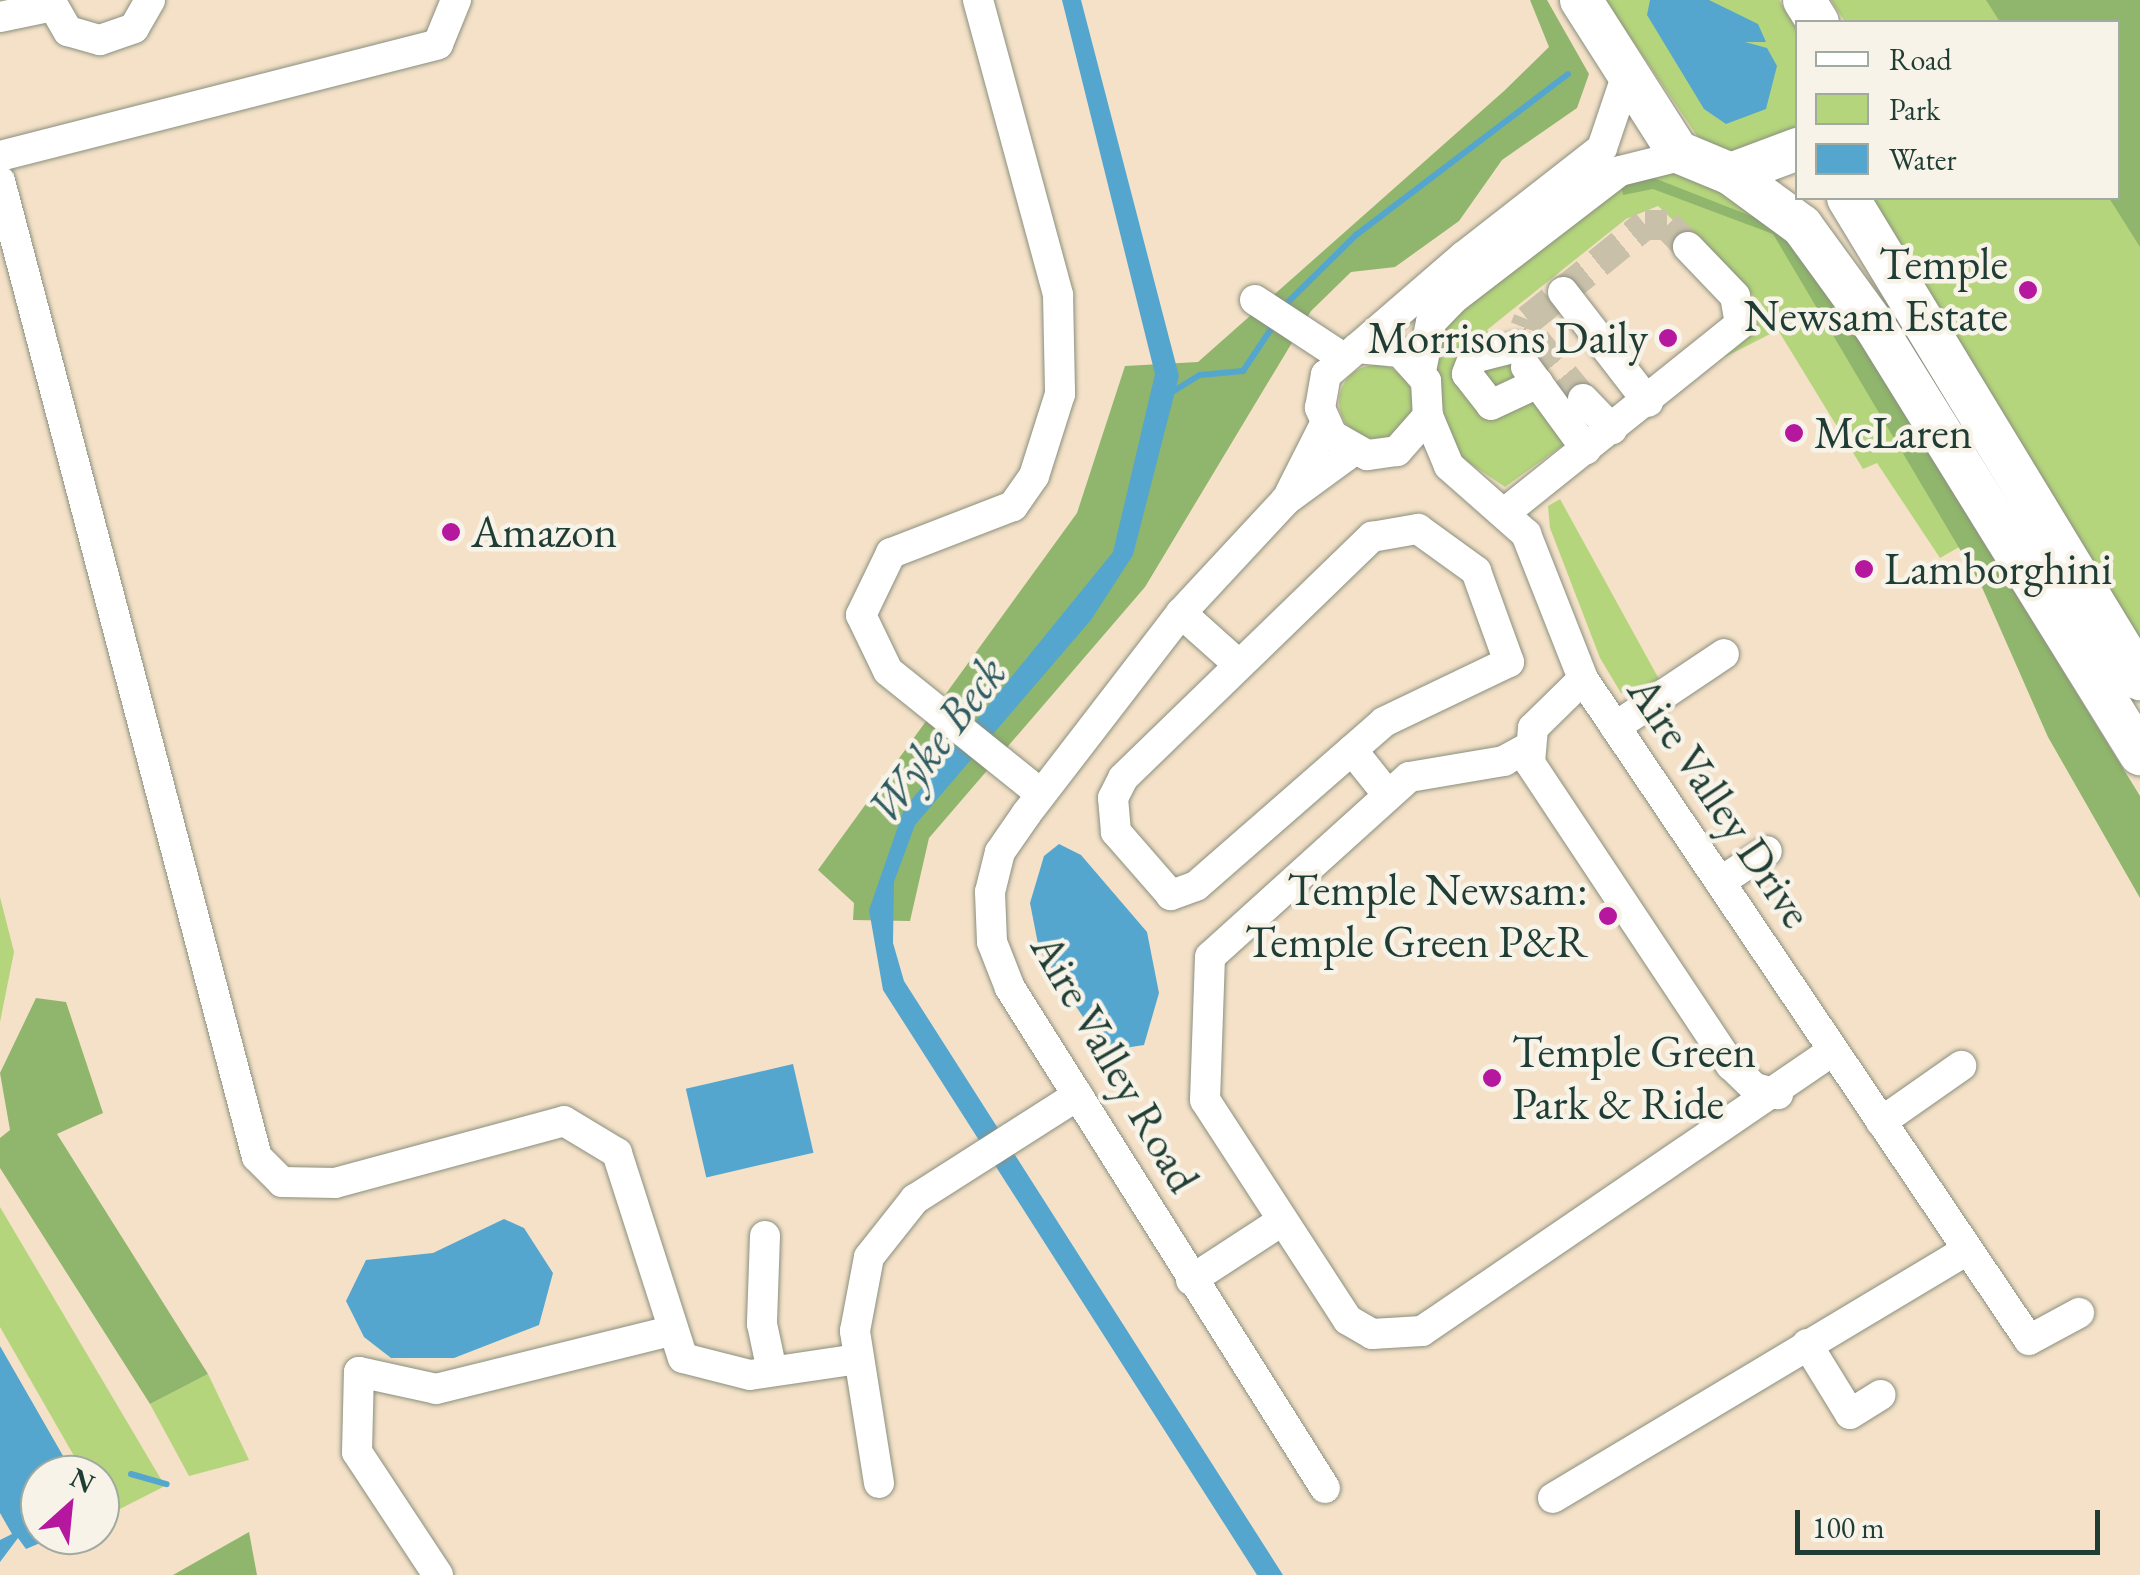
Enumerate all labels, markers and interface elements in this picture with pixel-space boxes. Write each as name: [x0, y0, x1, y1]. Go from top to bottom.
legend: [1795, 20, 2120, 200]
text: Road: [1889, 40, 1952, 79]
text: Park: [1889, 90, 1940, 129]
text: Water: [1889, 140, 1957, 179]
place label: Temple Newsam Estate: [1744, 237, 2008, 343]
marker: Temple Newsam Estate: [2017, 279, 2039, 301]
place label: Morrisons Daily: [1367, 311, 1648, 365]
marker: Morrisons Daily: [1657, 327, 1679, 349]
place label: McLaren: [1814, 406, 1973, 460]
marker: McLaren: [1783, 422, 1805, 444]
place label: Amazon: [471, 505, 617, 559]
marker: Amazon: [440, 521, 462, 543]
place label: Lamborghini: [1884, 542, 2112, 596]
marker: Lamborghini: [1853, 558, 1875, 580]
water label: Wyke Beck: [854, 645, 1018, 835]
street label: Aire Valley Drive: [1616, 666, 1824, 938]
place label: Temple Newsam: Temple Green P&R: [1245, 863, 1588, 969]
marker: Temple Newsam: Temple Green P&R: [1597, 905, 1619, 927]
street label: Aire Valley Road: [1019, 924, 1211, 1202]
place label: Temple Green Park & Ride: [1512, 1025, 1756, 1131]
marker: Temple Green Park & Ride: [1481, 1067, 1503, 1089]
north arrow: [20, 1455, 120, 1555]
text: N: [64, 1459, 101, 1501]
scale bar: [1800, 1490, 2105, 1552]
text: 100 m: [1812, 1508, 1885, 1547]

